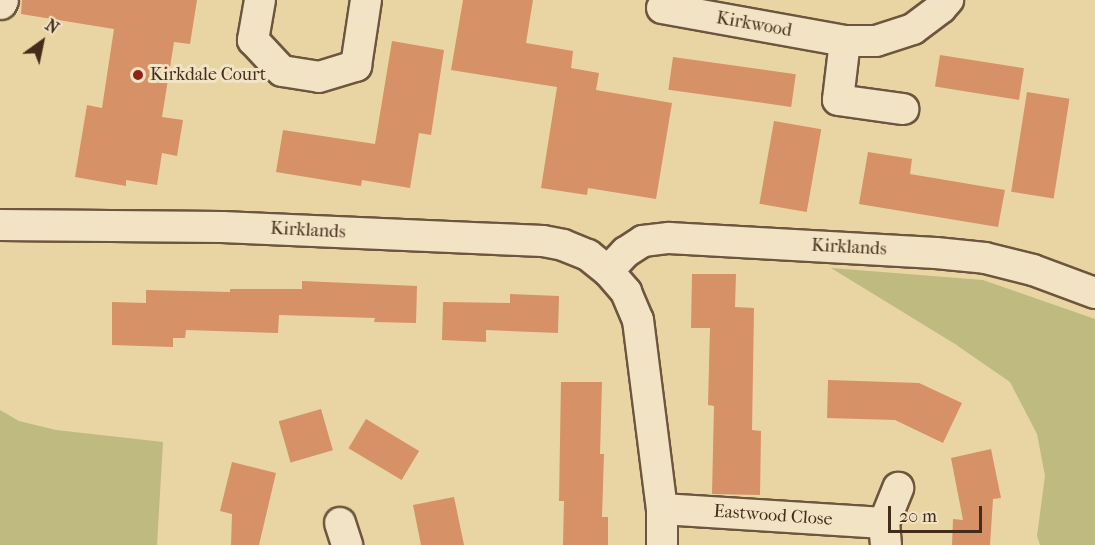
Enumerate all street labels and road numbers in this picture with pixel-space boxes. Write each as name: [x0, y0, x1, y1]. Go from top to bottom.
street label: Kirkwood: [715, 8, 793, 42]
street label: Kirklands: [270, 218, 346, 244]
street label: Kirklands: [811, 235, 887, 261]
street label: Eastwood Close: [713, 501, 833, 531]

